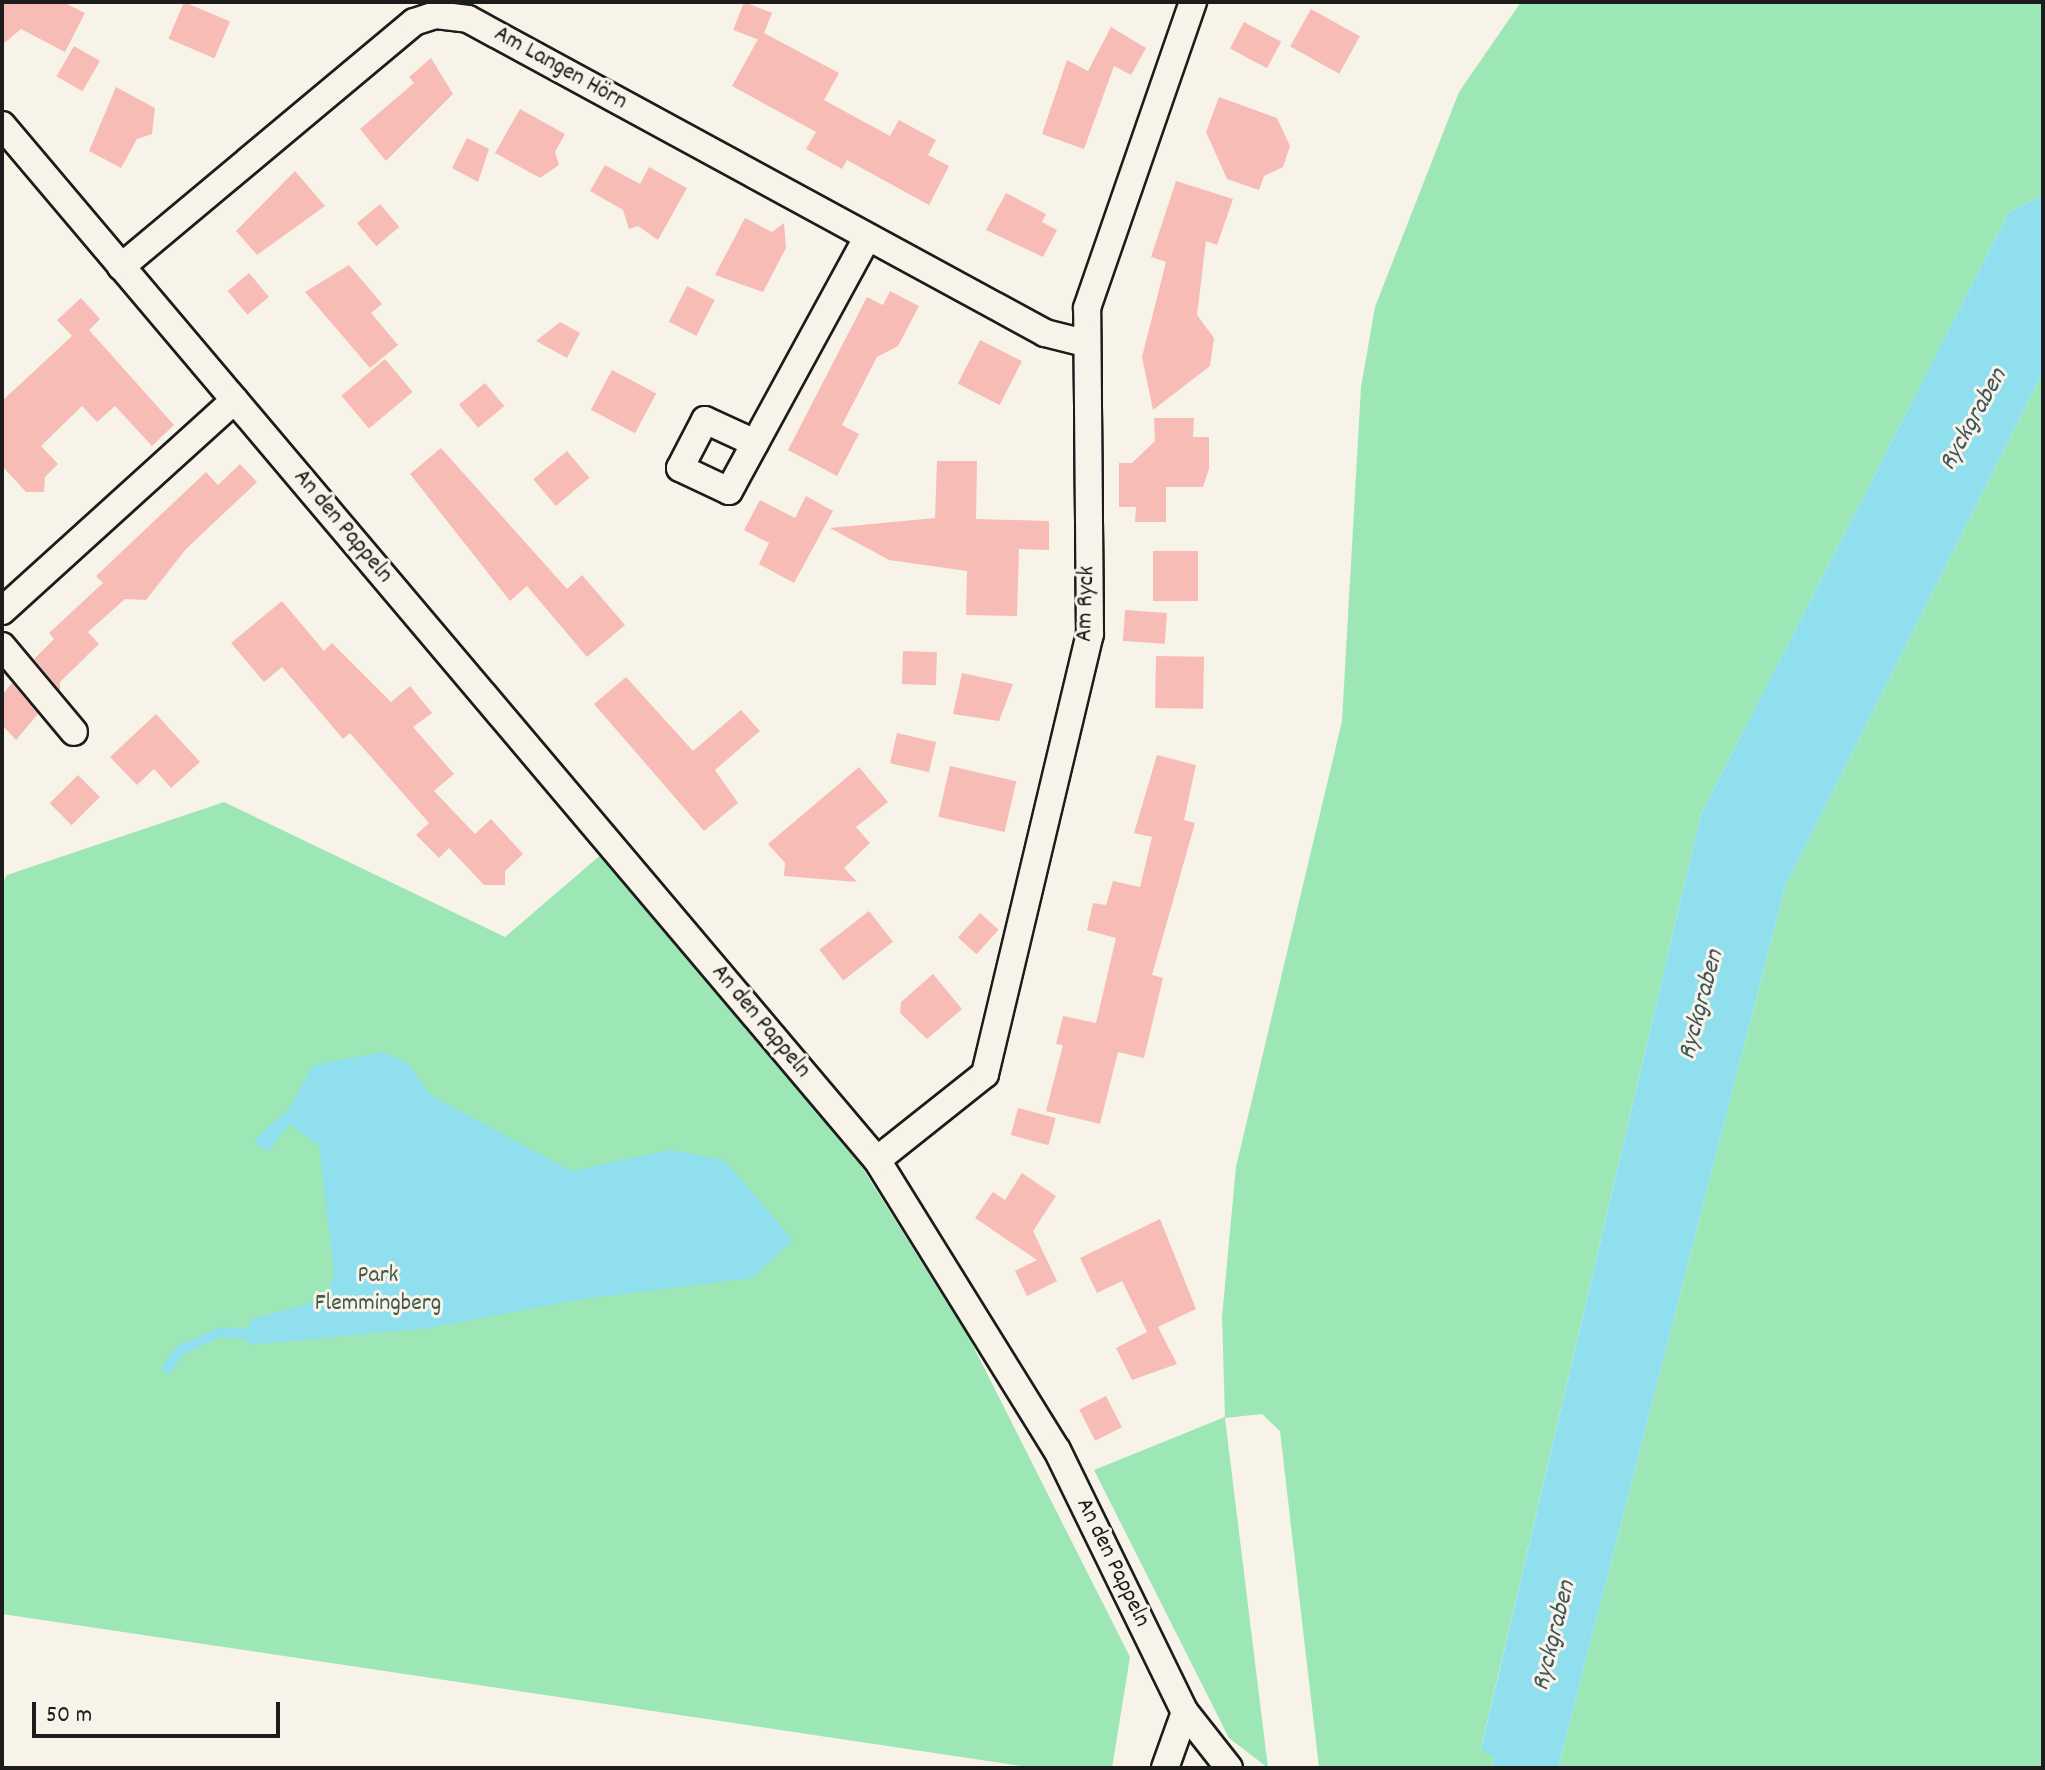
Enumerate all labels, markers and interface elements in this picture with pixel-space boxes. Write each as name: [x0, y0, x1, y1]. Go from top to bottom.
street label: Am Langen Hörn: [488, 21, 632, 117]
water label: Ryckgraben: [1933, 363, 2015, 477]
street label: An den Pappeln: [286, 464, 398, 590]
street label: Am Ryck: [1071, 566, 1103, 642]
water label: Ryckgraben: [1672, 947, 1732, 1063]
street label: An den Pappeln: [704, 959, 816, 1085]
park label: Park Flemmingberg: [315, 1263, 441, 1319]
street label: An den Pappeln: [1068, 1494, 1156, 1632]
water label: Ryckgraben: [1526, 1578, 1584, 1694]
scale bar: [36, 1686, 284, 1736]
text: 50 m: [46, 1699, 92, 1733]

